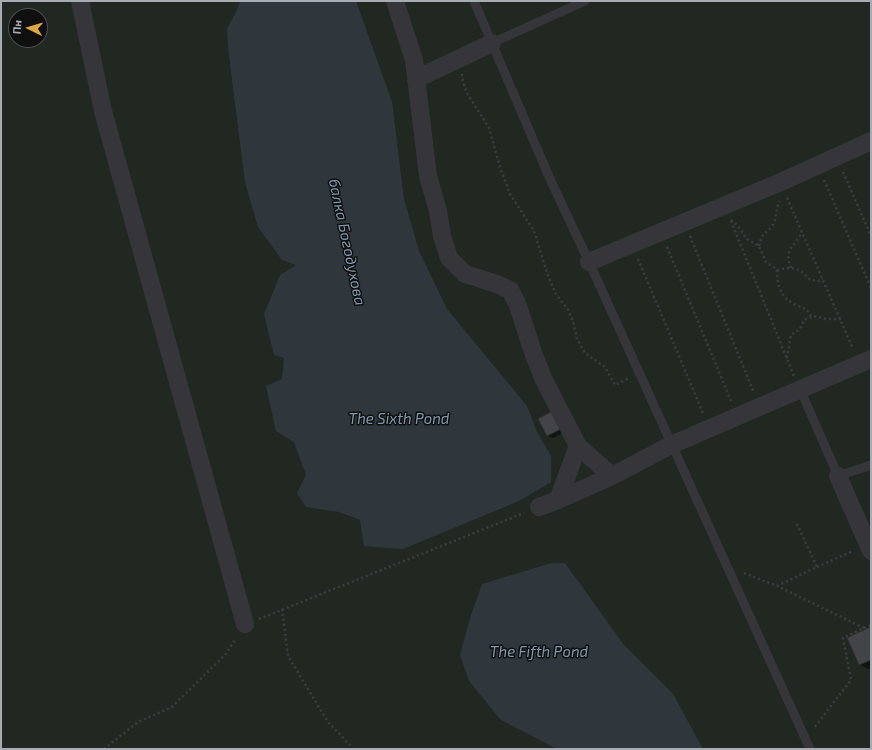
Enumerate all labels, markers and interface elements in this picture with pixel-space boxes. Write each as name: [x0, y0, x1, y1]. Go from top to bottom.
north arrow: [8, 8, 48, 48]
text: Пн: [9, 19, 24, 35]
water label: балка Богодухова: [325, 177, 369, 307]
water label: The Sixth Pond: [349, 410, 449, 428]
water label: The Fifth Pond: [490, 643, 588, 661]

